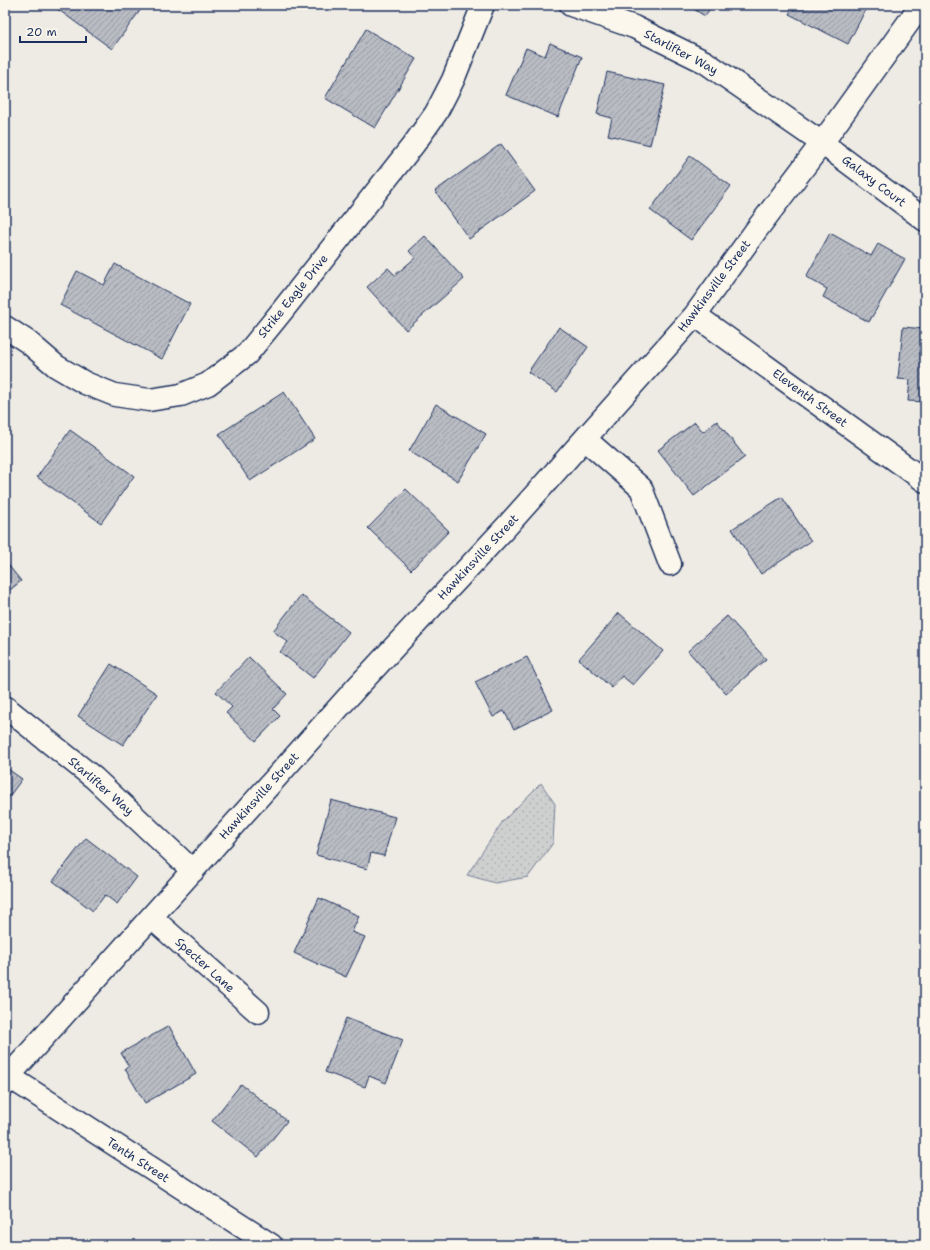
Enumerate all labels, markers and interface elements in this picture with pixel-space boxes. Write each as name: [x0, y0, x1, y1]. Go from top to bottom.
scale bar: [20, 18, 86, 44]
text: 20 m: [26, 24, 57, 40]
street label: Starlifter Way: [641, 26, 721, 78]
street label: Galaxy Court: [839, 152, 909, 210]
street label: Hawkinsville Street: [674, 237, 754, 335]
street label: Strike Eagle Drive: [254, 251, 332, 341]
street label: Eleventh Street: [769, 365, 851, 431]
street label: Hawkinsville Street: [434, 511, 522, 603]
street label: Hawkinsville Street: [216, 749, 302, 843]
street label: Starlifter Way: [65, 753, 137, 819]
street label: Specter Lane: [172, 934, 238, 996]
street label: Tenth Street: [104, 1134, 172, 1186]

